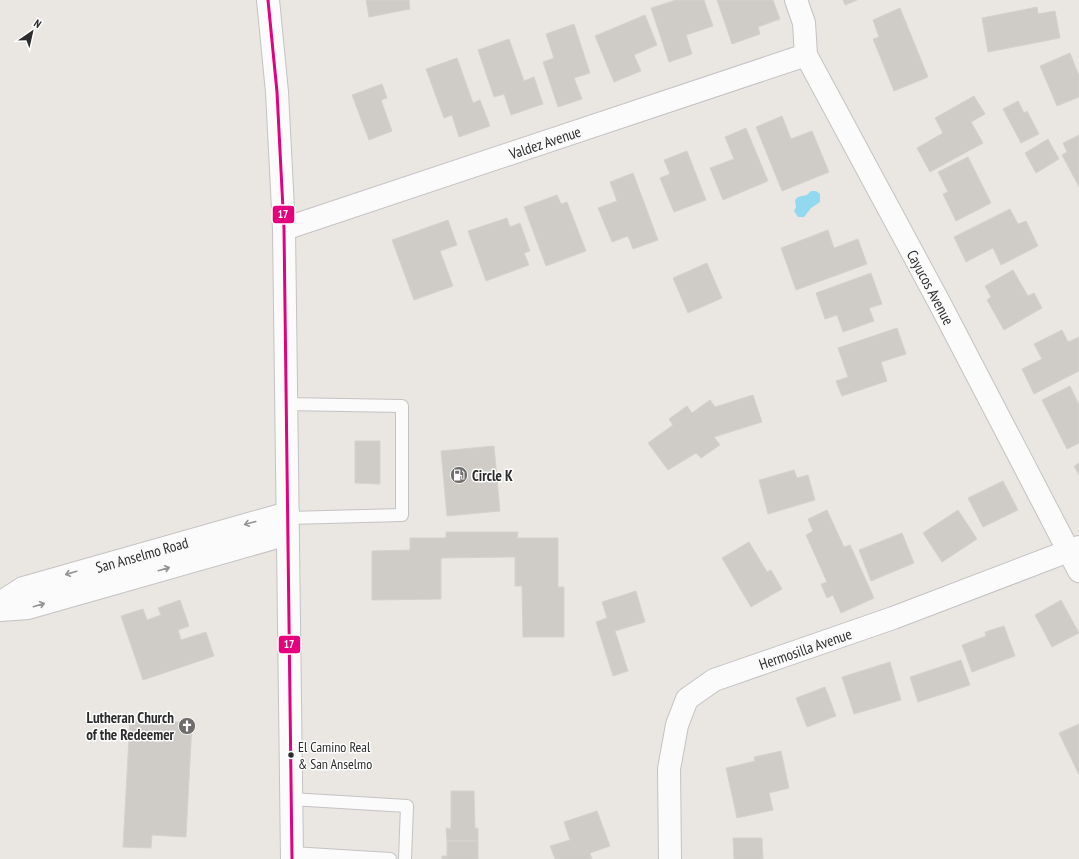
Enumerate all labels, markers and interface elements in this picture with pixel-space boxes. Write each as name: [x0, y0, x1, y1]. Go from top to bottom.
north arrow: [12, 12, 52, 52]
text: N: [31, 16, 44, 31]
street label: Valdez Avenue: [506, 121, 583, 163]
line badge: 17: [272, 205, 295, 224]
text: 17: [278, 207, 288, 221]
street label: Cayucos Avenue: [903, 246, 959, 328]
fuel station icon: Circle K: [449, 465, 469, 485]
place label: Circle K: [472, 466, 513, 485]
one-way arrow: [244, 520, 257, 527]
street label: San Anselmo Road: [93, 532, 190, 576]
one-way arrow: [157, 565, 170, 573]
one-way arrow: [65, 570, 78, 577]
one-way arrow: [32, 601, 45, 608]
street label: Hermosilla Avenue: [756, 624, 854, 673]
line badge: 17: [278, 635, 301, 654]
text: 17: [284, 637, 294, 651]
place label: Lutheran Church of the Redeemer: [86, 708, 175, 744]
church icon: Lutheran Church of the Redeemer: [177, 716, 197, 736]
place label: El Camino Real & San Anselmo: [298, 738, 372, 773]
marker: El Camino Real & San Anselmo: [286, 750, 296, 760]

